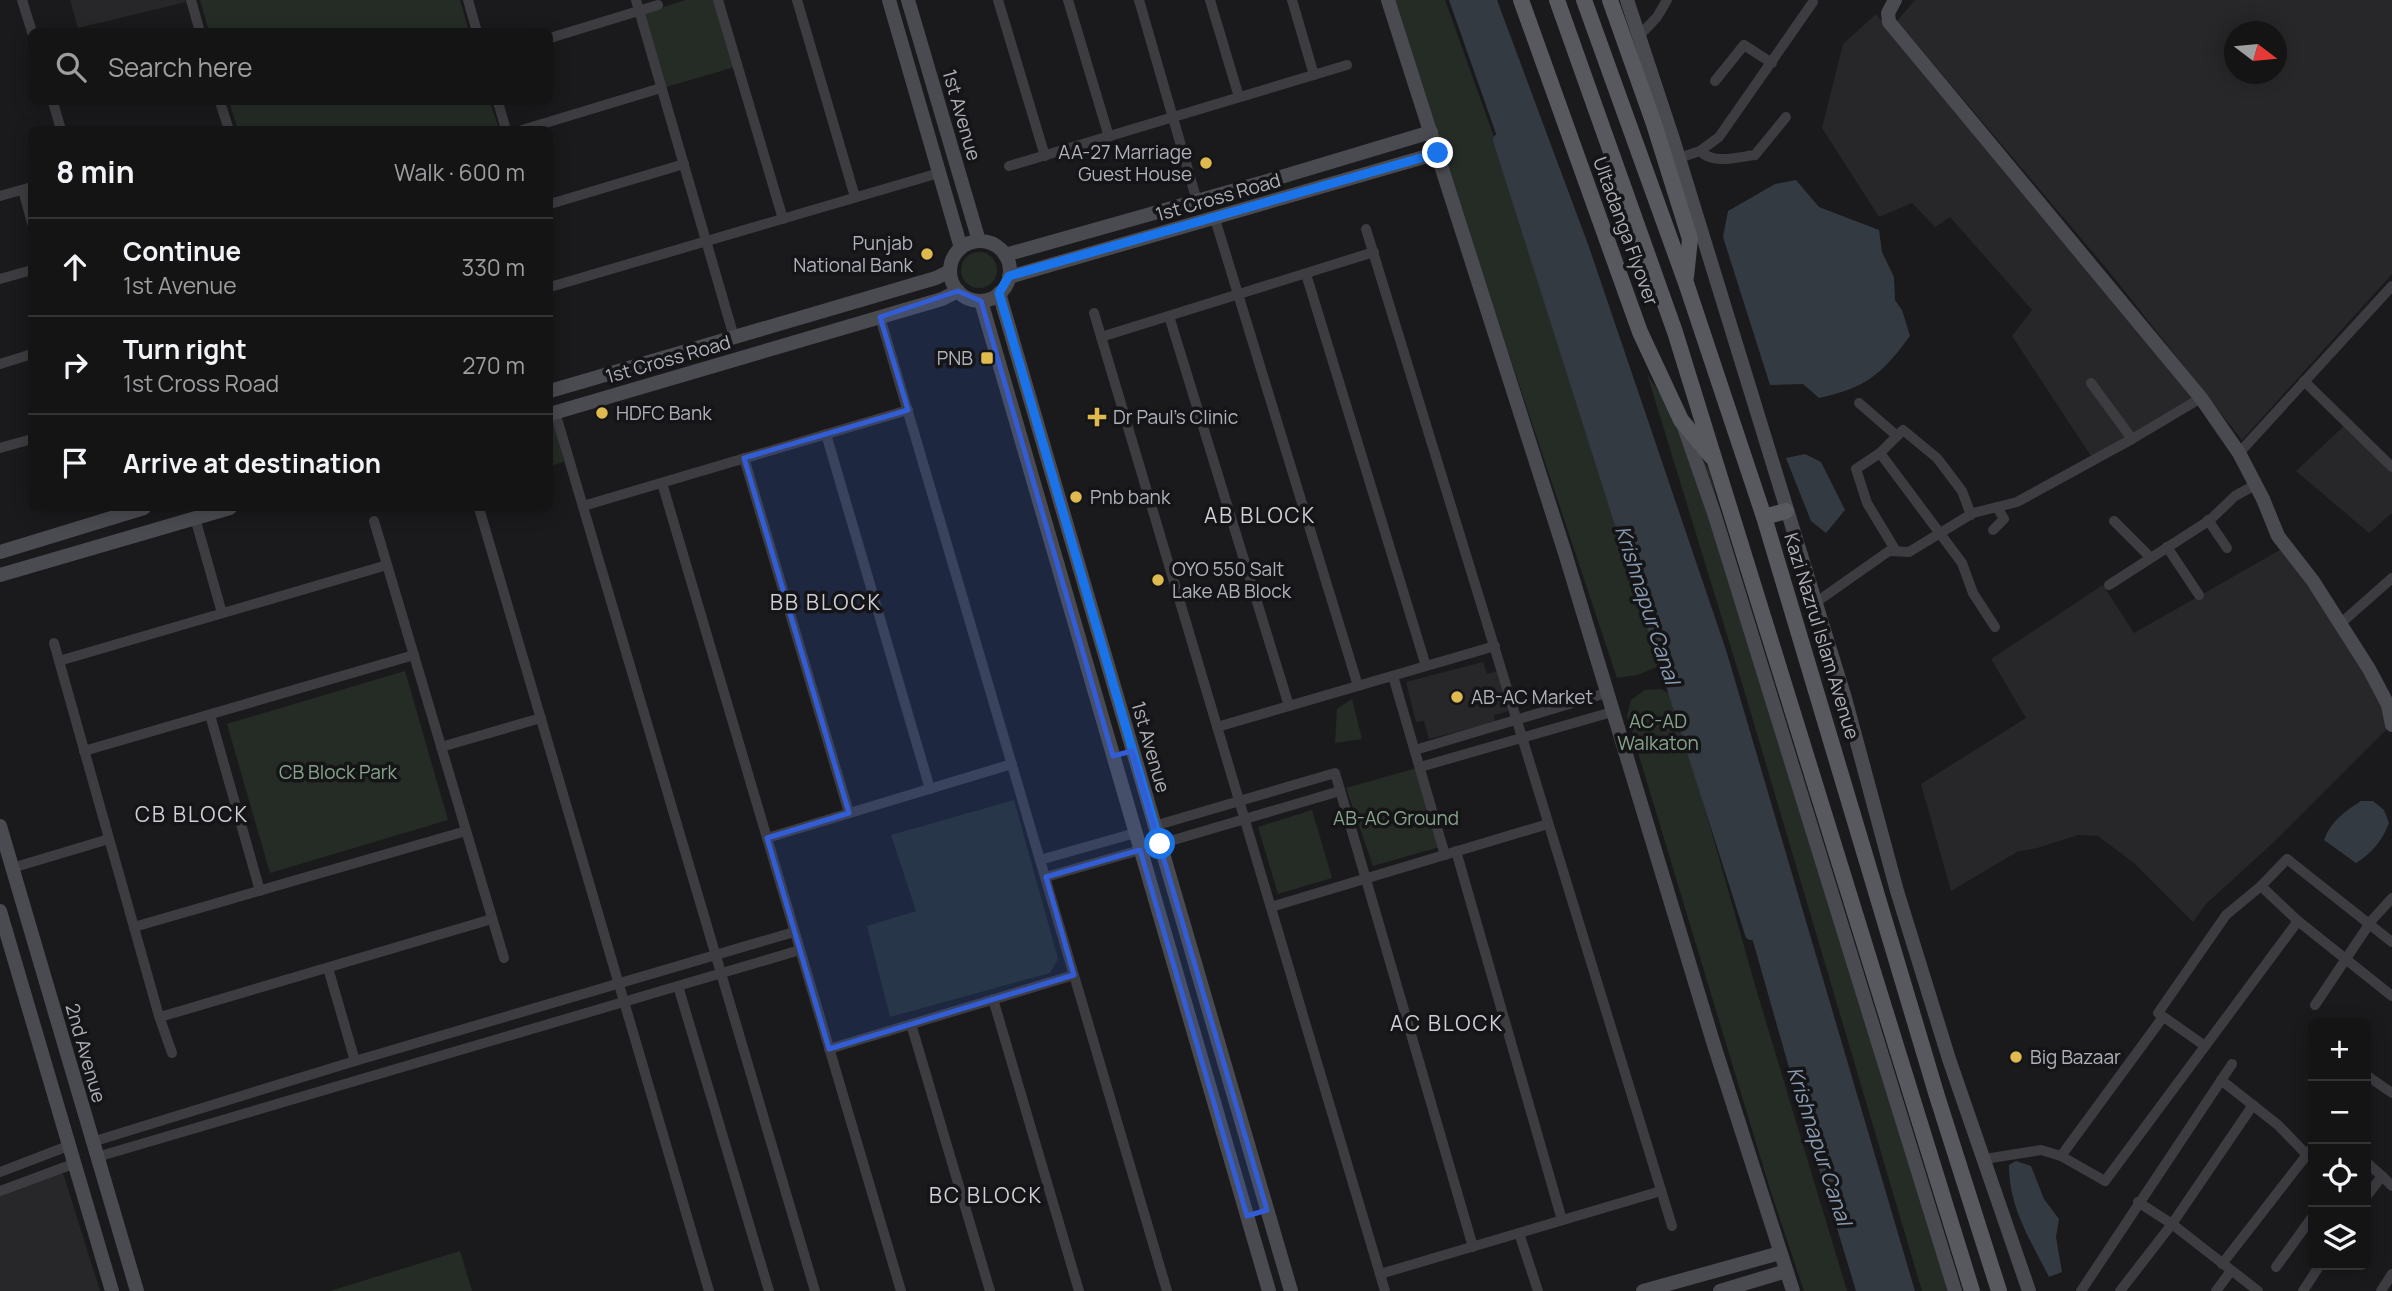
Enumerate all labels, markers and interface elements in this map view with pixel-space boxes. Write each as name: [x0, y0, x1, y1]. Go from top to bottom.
north arrow: [2224, 21, 2287, 84]
search box: [28, 28, 553, 105]
icon: search: [52, 48, 90, 86]
text: Search here: [108, 49, 253, 85]
street label: 1st Avenue: [937, 66, 987, 164]
route end: [1422, 137, 1453, 168]
place label: AA-27 Marriage Guest House: [1058, 139, 1192, 187]
text: 8 min: [56, 151, 135, 192]
street label: Ultadanga Flyover: [1587, 153, 1665, 309]
marker: AA-27 Marriage Guest House: [1198, 155, 1214, 171]
text: Walk · 600 m: [394, 156, 525, 188]
street label: 1st Cross Road: [1152, 167, 1284, 227]
place label: Punjab National Bank: [793, 230, 914, 278]
text: Continue: [123, 233, 241, 269]
marker: Punjab National Bank: [919, 246, 935, 262]
icon: ahead: [56, 248, 94, 286]
text: 330 m: [461, 251, 525, 283]
text: 1st Avenue: [123, 269, 237, 301]
street label: 1st Cross Road: [602, 329, 734, 389]
text: Turn right: [123, 331, 247, 367]
place label: PNB: [937, 345, 973, 371]
icon: right: [56, 346, 94, 384]
text: 270 m: [462, 349, 525, 381]
marker: PNB: [979, 350, 995, 366]
text: 1st Cross Road: [123, 367, 279, 399]
place label: HDFC Bank: [616, 400, 712, 426]
place label: Dr Paul's Clinic: [1113, 404, 1238, 430]
marker: HDFC Bank: [594, 405, 610, 421]
marker: Dr Paul's Clinic: [1087, 407, 1107, 427]
icon: arrive: [56, 444, 94, 482]
text: Arrive at destination: [123, 445, 381, 481]
place label: Pnb bank: [1090, 484, 1171, 510]
marker: Pnb bank: [1068, 489, 1084, 505]
district label: AB BLOCK: [1204, 501, 1316, 529]
water label: Krishnapur Canal: [1609, 522, 1688, 690]
street label: Kazi Nazrul Islam Avenue: [1778, 530, 1866, 742]
place label: OYO 550 Salt Lake AB Block: [1172, 556, 1292, 604]
marker: OYO 550 Salt Lake AB Block: [1150, 572, 1166, 588]
district label: BB BLOCK: [770, 588, 882, 616]
place label: AB-AC Market: [1471, 684, 1593, 710]
marker: AB-AC Market: [1449, 689, 1465, 705]
street label: 1st Avenue: [1126, 698, 1176, 796]
park label: AC-AD Walkaton: [1617, 708, 1699, 756]
park label: CB Block Park: [279, 759, 398, 785]
district label: CB BLOCK: [135, 800, 249, 828]
park label: AB-AC Ground: [1333, 805, 1459, 831]
route start: [1144, 828, 1175, 859]
street label: 2nd Avenue: [59, 1000, 113, 1106]
district label: AC BLOCK: [1390, 1009, 1504, 1037]
map controls: [2308, 1018, 2371, 1270]
button: +: [2308, 1018, 2371, 1081]
place label: Big Bazaar: [2030, 1044, 2121, 1070]
marker: Big Bazaar: [2008, 1049, 2024, 1065]
water label: Krishnapur Canal: [1781, 1063, 1860, 1231]
button: −: [2308, 1081, 2371, 1144]
button: locate: [2308, 1144, 2371, 1207]
district label: BC BLOCK: [929, 1181, 1043, 1209]
button: layers: [2308, 1207, 2371, 1270]

